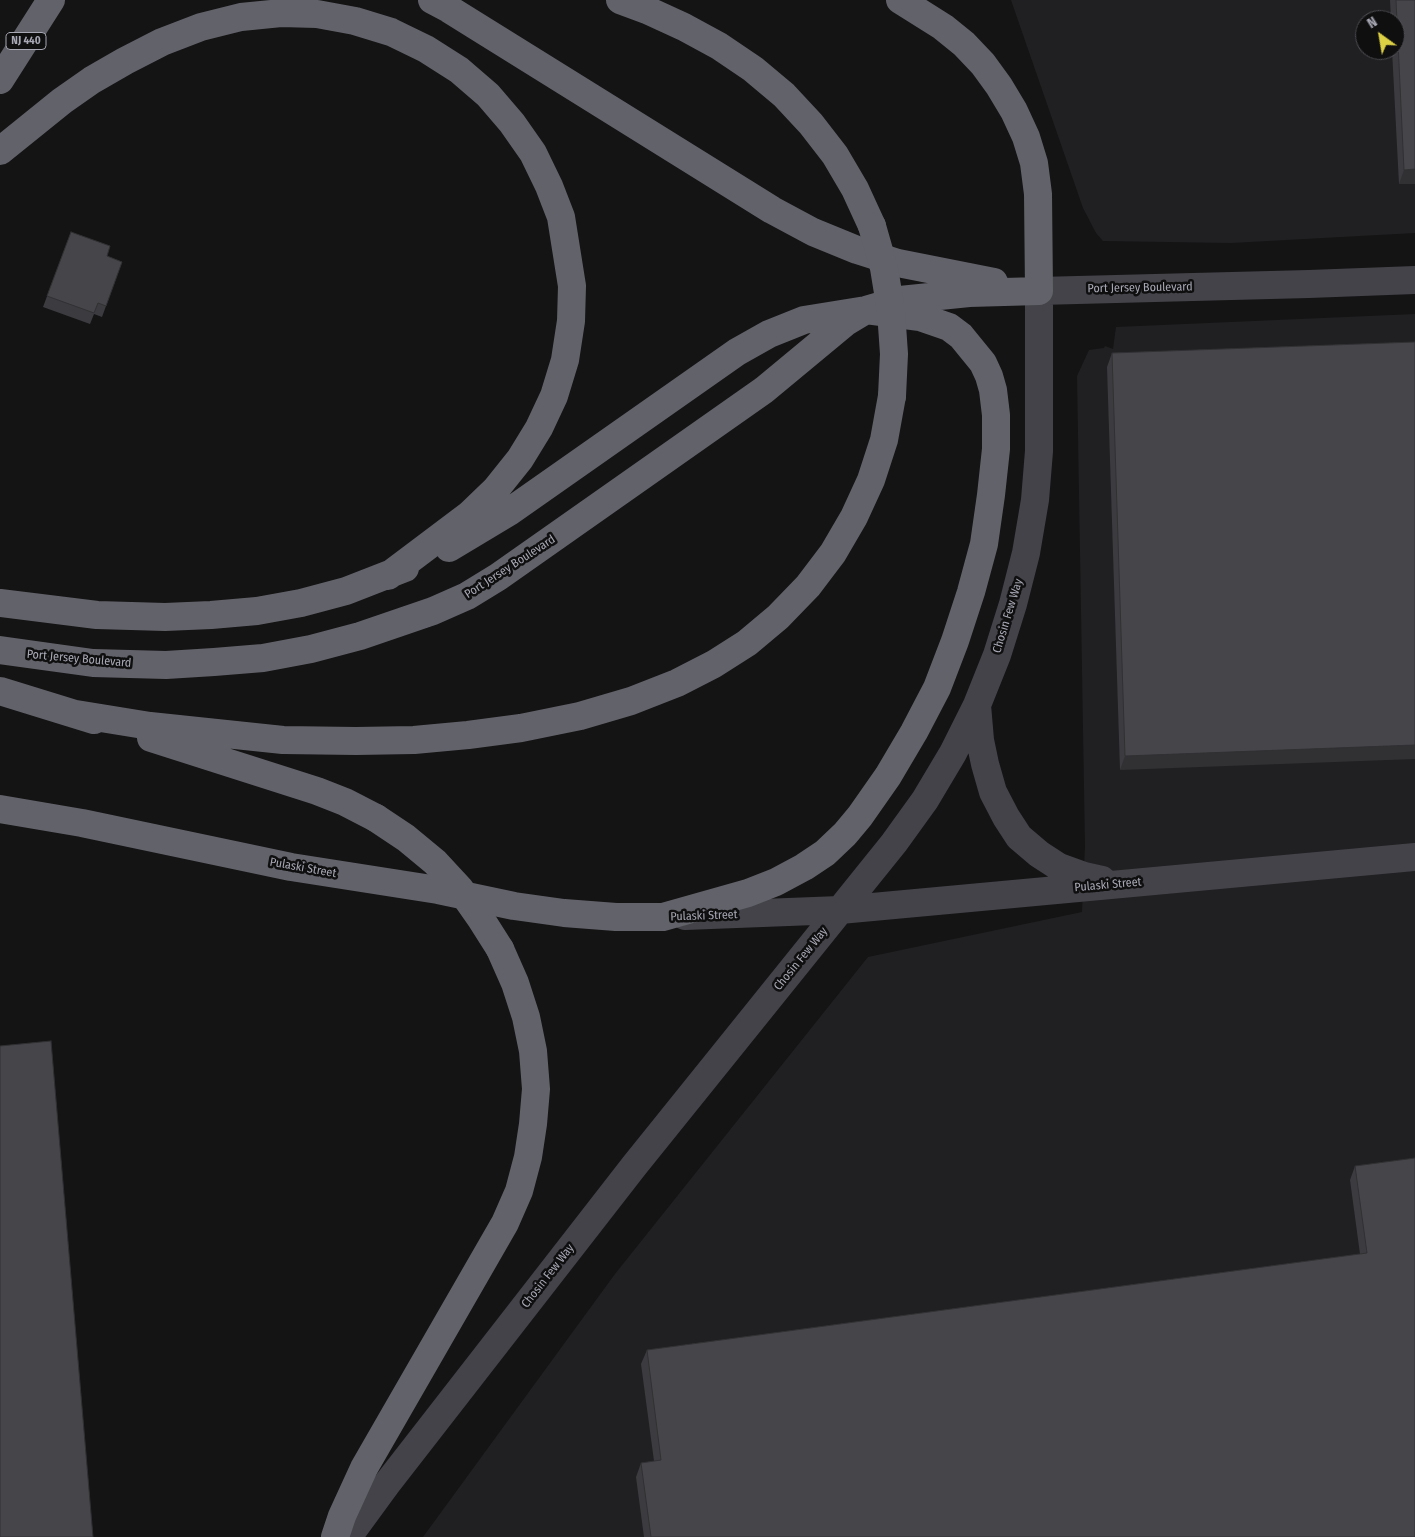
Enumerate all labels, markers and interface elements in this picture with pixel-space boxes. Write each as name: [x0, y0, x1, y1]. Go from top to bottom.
north arrow: [1355, 10, 1405, 60]
text: N: [1364, 13, 1380, 32]
road number: NJ 440: [6, 32, 46, 49]
street label: Port Jersey Boulevard: [1087, 280, 1193, 296]
street label: Port Jersey Boulevard: [462, 532, 558, 602]
street label: Chosin Few Way: [990, 577, 1026, 655]
street label: Port Jersey Boulevard: [26, 647, 132, 671]
street label: Pulaski Street: [269, 855, 337, 881]
street label: Pulaski Street: [1074, 875, 1142, 895]
street label: Pulaski Street: [670, 908, 738, 924]
street label: Chosin Few Way: [771, 925, 831, 993]
street label: Chosin Few Way: [519, 1241, 577, 1311]

